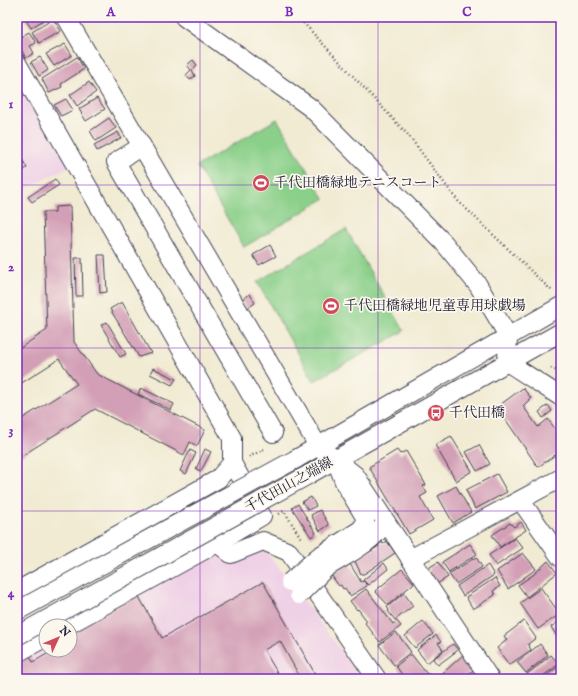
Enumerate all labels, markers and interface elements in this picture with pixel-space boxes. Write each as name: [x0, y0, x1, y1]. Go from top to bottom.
text: A: [106, 4, 117, 21]
text: B: [285, 4, 294, 21]
text: C: [462, 4, 472, 21]
text: 1: [9, 96, 14, 113]
sports icon: 千代田橋緑地テニスコート: [251, 173, 271, 193]
place label: 千代田橋緑地テニスコート: [274, 174, 441, 192]
text: 2: [8, 259, 14, 276]
sports icon: 千代田橋緑地児童専用球戯場: [321, 296, 341, 316]
place label: 千代田橋緑地児童専用球戯場: [344, 297, 526, 315]
bus stop icon: 千代田橋: [426, 403, 446, 423]
place label: 千代田橋: [449, 404, 505, 422]
text: 3: [9, 422, 14, 439]
street label: 千代田山之端線: [242, 453, 336, 517]
text: 4: [8, 585, 15, 602]
north arrow: [38, 618, 78, 658]
text: N: [55, 623, 73, 640]

